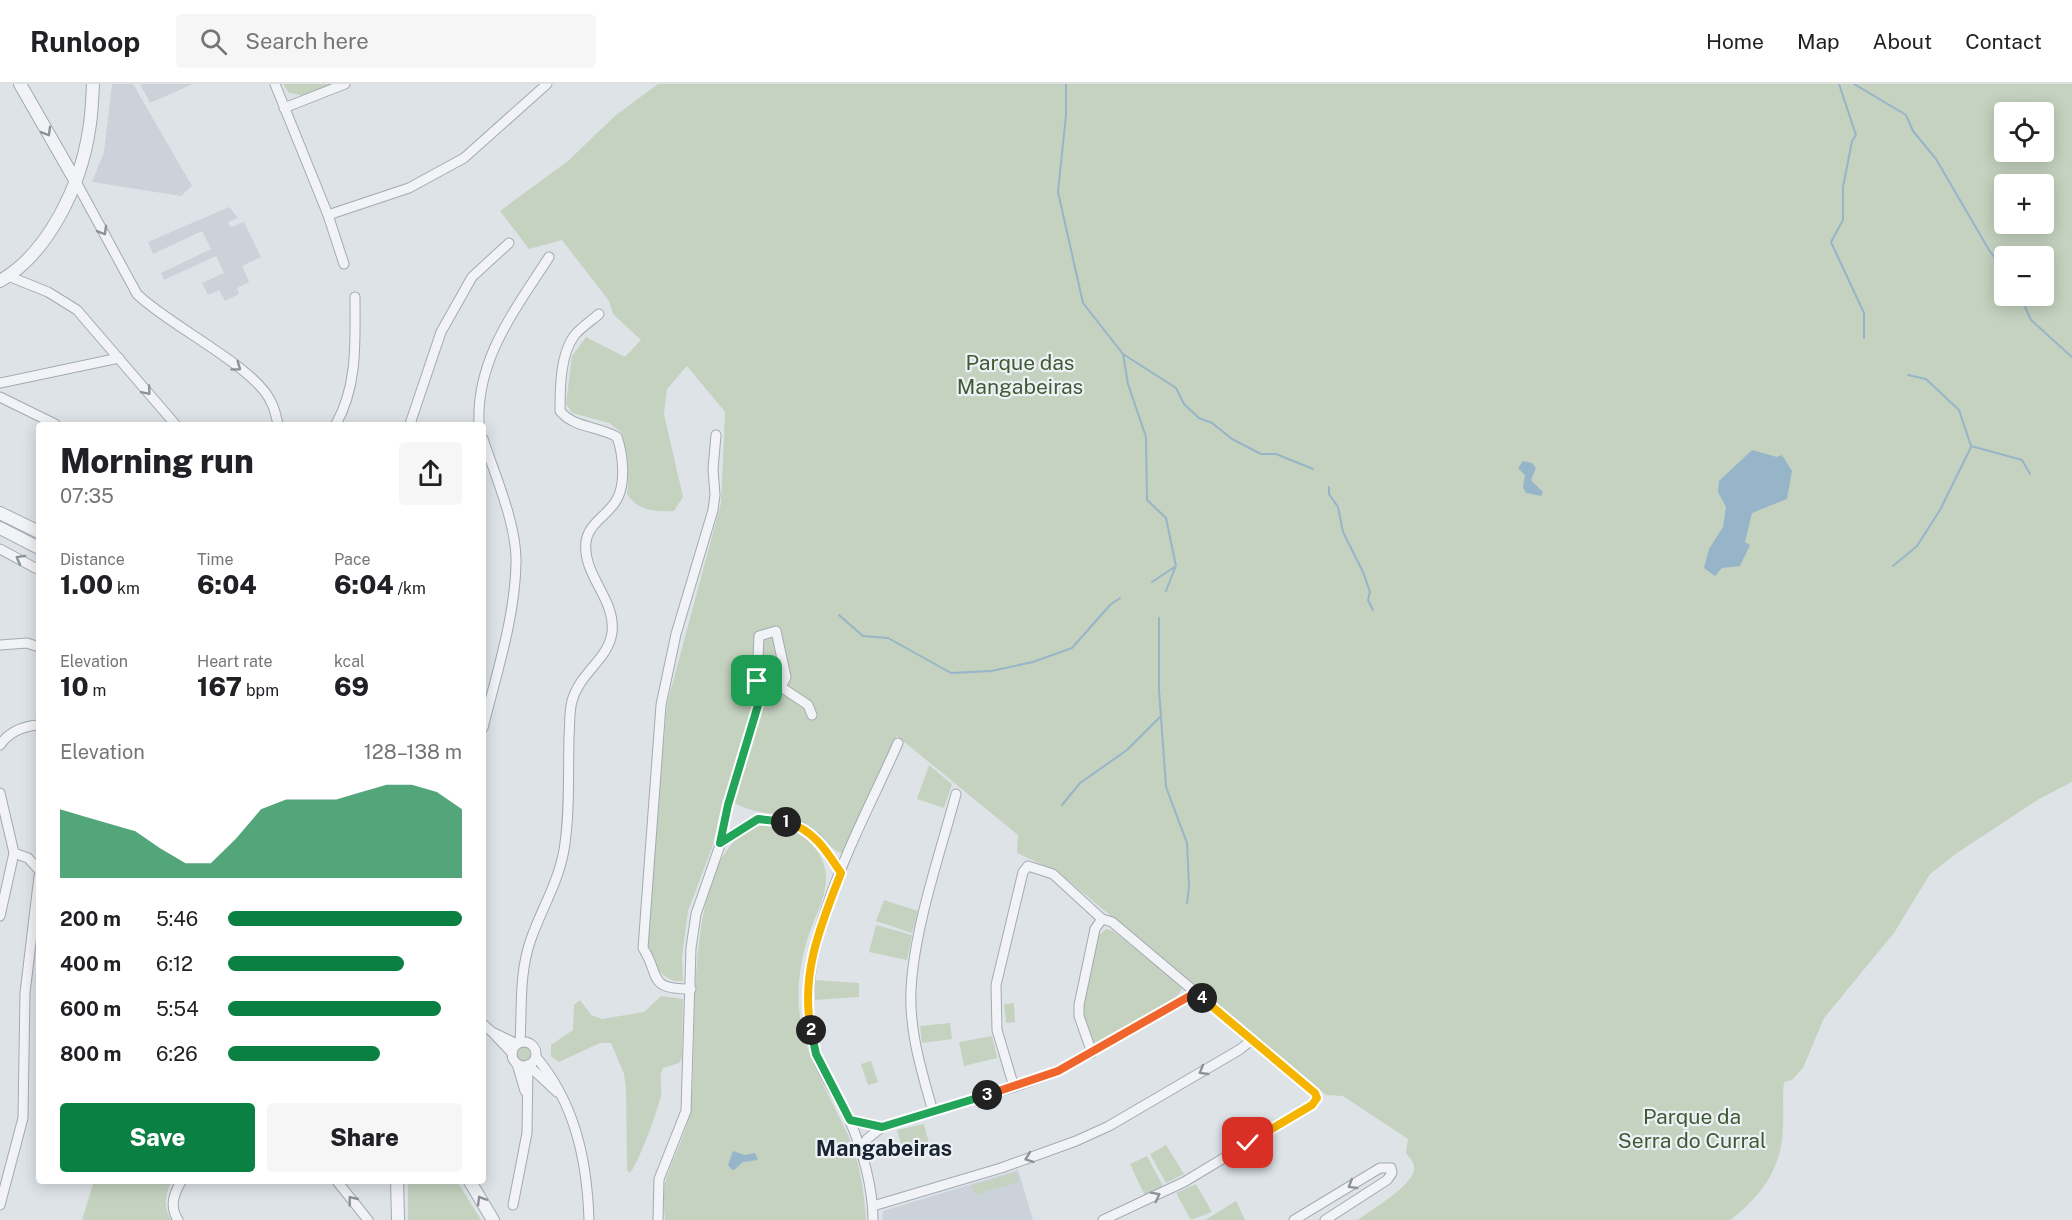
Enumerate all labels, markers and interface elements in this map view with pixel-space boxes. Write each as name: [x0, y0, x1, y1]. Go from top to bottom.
search box: [176, 14, 596, 68]
text: Runloop: [30, 25, 140, 58]
icon: search: [197, 25, 230, 58]
text: Search here: [245, 28, 369, 54]
text: Home: [1706, 29, 1764, 54]
text: Map: [1797, 29, 1840, 54]
text: About: [1873, 29, 1932, 54]
text: Contact: [1965, 29, 2042, 54]
map controls: [1994, 102, 2054, 306]
button: locate: [1994, 102, 2054, 162]
one-way arrow: [40, 126, 52, 136]
button: +: [1994, 174, 2054, 234]
one-way arrow: [96, 225, 108, 235]
button: −: [1994, 246, 2054, 306]
park label: Parque das Mangabeiras: [957, 350, 1083, 399]
one-way arrow: [230, 360, 241, 371]
one-way arrow: [140, 384, 151, 395]
text: Morning run: [60, 442, 254, 480]
button: share: [399, 442, 462, 505]
text: 07:35: [60, 484, 114, 508]
text: Distance: [60, 550, 125, 569]
text: Time: [197, 550, 233, 569]
text: Pace: [334, 550, 371, 569]
one-way arrow: [15, 555, 26, 567]
text: 1.00: [60, 569, 113, 600]
text: 6:04: [197, 569, 257, 600]
text: 6:04: [334, 569, 394, 600]
text: km: [113, 579, 140, 598]
text: /km: [394, 579, 426, 598]
text: Elevation: [60, 652, 128, 671]
text: Heart rate: [197, 652, 273, 671]
text: kcal: [334, 652, 365, 671]
pin: [731, 655, 782, 706]
icon: arrive: [740, 664, 773, 697]
text: 10: [60, 671, 89, 702]
text: 167: [197, 671, 242, 702]
text: 69: [334, 671, 369, 702]
text: m: [89, 681, 106, 700]
text: bpm: [242, 681, 279, 700]
text: Elevation: [60, 740, 145, 764]
text: 128–138 m: [364, 740, 462, 764]
pin: 1: [771, 807, 801, 837]
text: 1: [783, 812, 789, 831]
text: 200 m: [60, 907, 121, 931]
text: 5:46: [156, 907, 198, 931]
text: 400 m: [60, 952, 121, 976]
text: 6:12: [156, 952, 193, 976]
pin: 4: [1187, 983, 1217, 1013]
text: 4: [1197, 988, 1207, 1007]
text: 600 m: [60, 997, 121, 1021]
text: 5:54: [156, 997, 199, 1021]
pin: 2: [796, 1015, 826, 1045]
text: 2: [806, 1020, 816, 1039]
text: 800 m: [60, 1042, 122, 1066]
text: 6:26: [156, 1042, 198, 1066]
one-way arrow: [1199, 1064, 1209, 1076]
pin: 3: [972, 1080, 1002, 1110]
text: 3: [982, 1085, 992, 1104]
button: Save: [60, 1103, 255, 1172]
button: Share: [267, 1103, 462, 1172]
park label: Parque da Serra do Curral: [1618, 1104, 1766, 1153]
pin: [1222, 1117, 1273, 1168]
icon: check: [1231, 1126, 1264, 1159]
district label: Mangabeiras: [816, 1135, 952, 1161]
one-way arrow: [1024, 1151, 1035, 1163]
one-way arrow: [1348, 1178, 1358, 1190]
one-way arrow: [1150, 1191, 1161, 1203]
one-way arrow: [349, 1196, 360, 1207]
one-way arrow: [477, 1196, 489, 1206]

